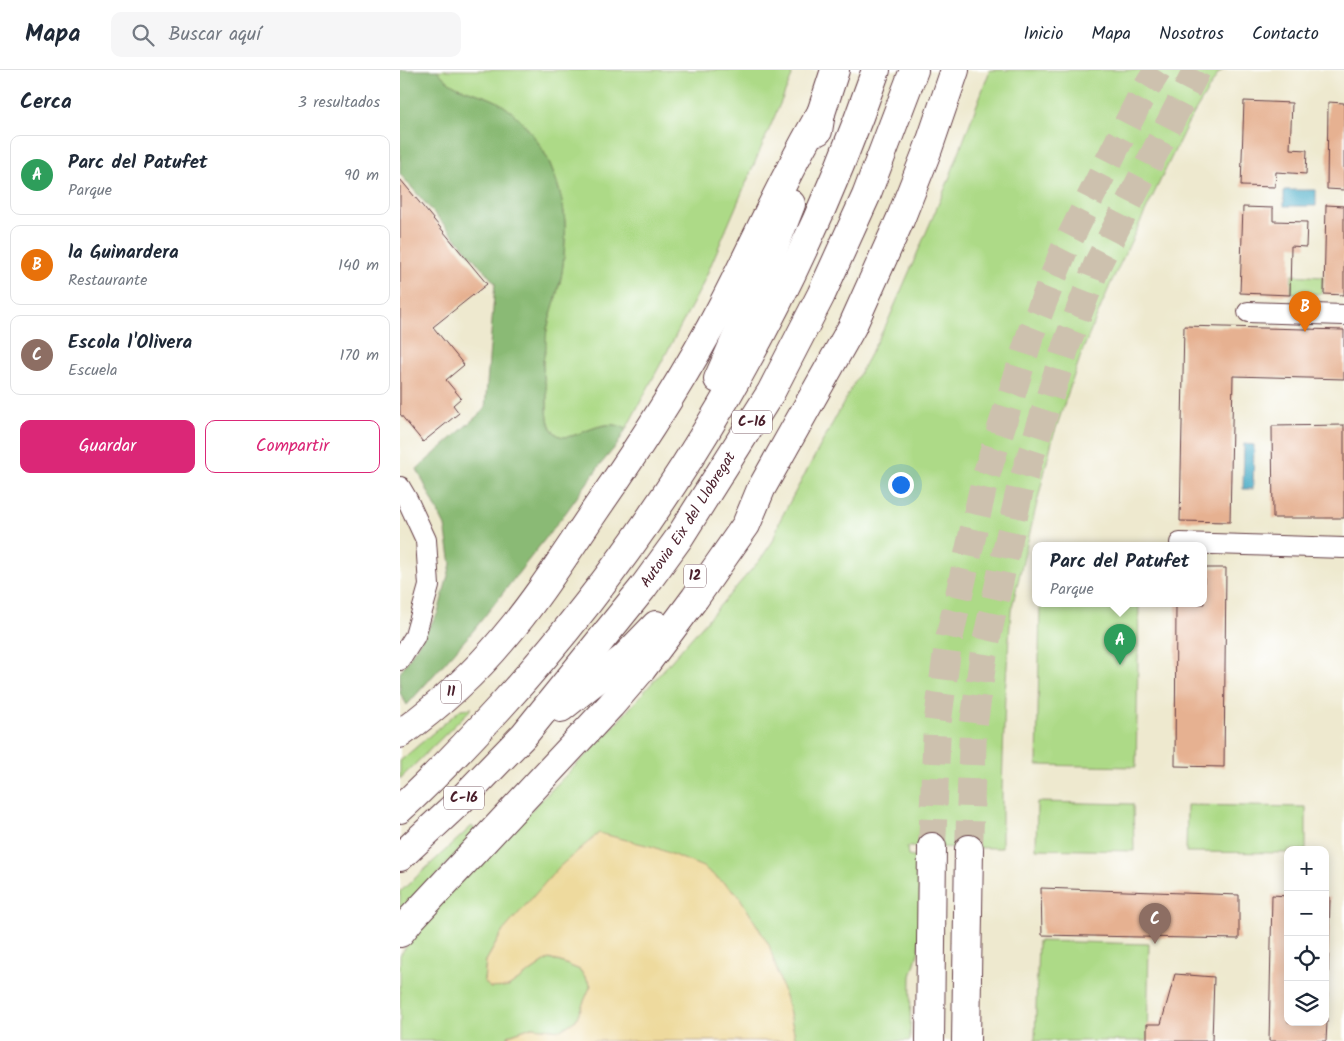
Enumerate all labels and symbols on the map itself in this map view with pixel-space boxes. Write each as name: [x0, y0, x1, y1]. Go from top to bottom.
pin: B: [1289, 291, 1321, 332]
road number: C-16: [732, 411, 772, 434]
street label: Autovia Eix del Llobregat: [635, 447, 742, 593]
your location: [888, 472, 914, 498]
road number: 12: [684, 564, 706, 588]
pin: A: [1104, 624, 1136, 665]
road number: 11: [441, 680, 461, 704]
road number: C-16: [444, 786, 484, 810]
pin: C: [1139, 903, 1171, 944]

